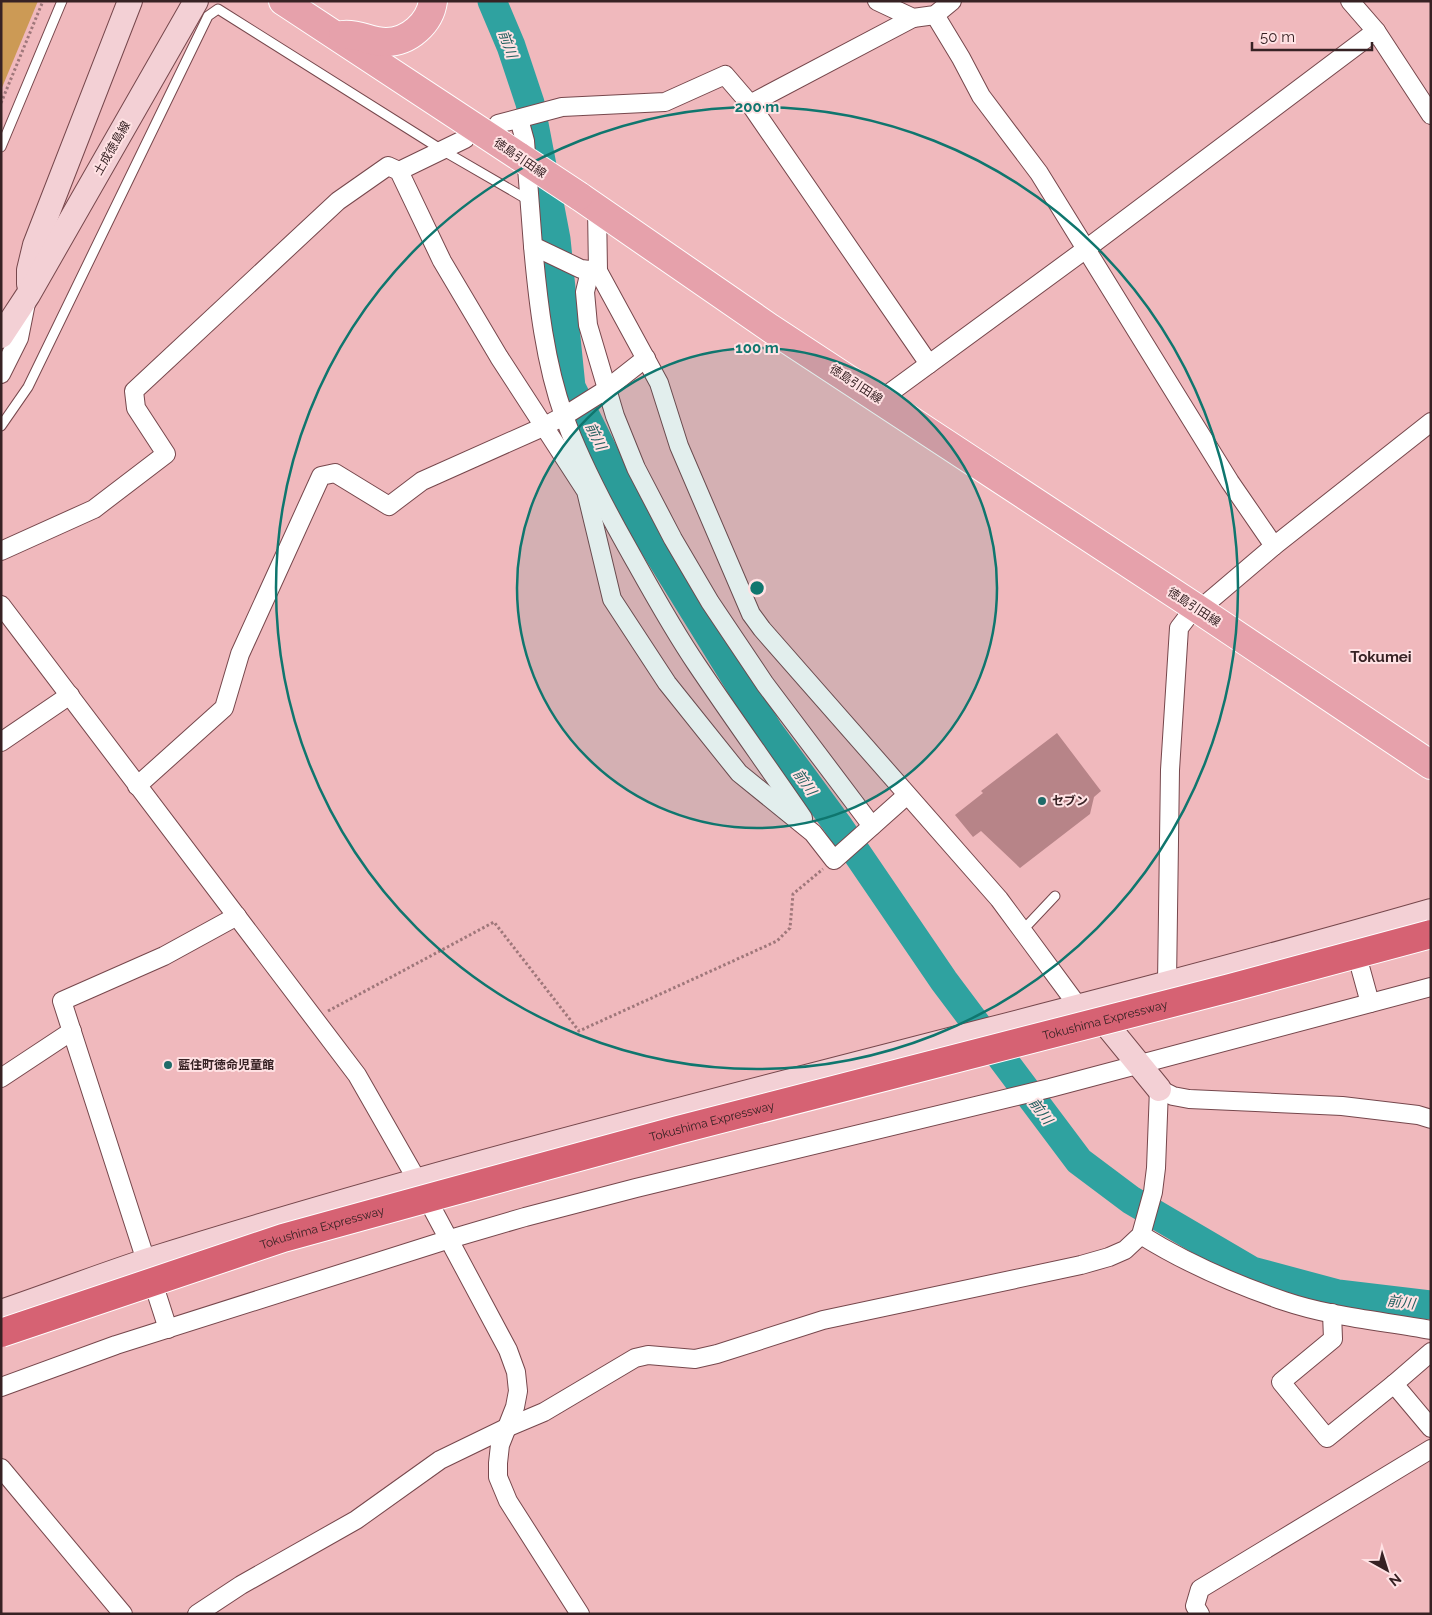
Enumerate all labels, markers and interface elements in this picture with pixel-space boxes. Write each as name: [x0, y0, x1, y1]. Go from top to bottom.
scale bar: [1252, 20, 1372, 52]
water label: 前川: [496, 28, 521, 62]
text: 50 m: [1260, 28, 1295, 46]
text: 200 m: [735, 98, 779, 116]
street label: 土成徳島線: [91, 119, 133, 177]
street label: 徳島引田線: [491, 135, 549, 181]
text: 100 m: [735, 339, 779, 357]
street label: 徳島引田線: [827, 362, 885, 406]
water label: 前川: [583, 420, 610, 454]
centre of rings: [748, 579, 766, 597]
street label: 徳島引田線: [1165, 585, 1223, 629]
district label: Tokumei: [1350, 648, 1412, 666]
water label: 前川: [790, 766, 821, 800]
place label: セブン: [1052, 794, 1088, 808]
marker: セブン: [1036, 795, 1048, 807]
street label: Tokushima Expressway: [1041, 997, 1169, 1043]
place label: 藍住町徳命児童館: [178, 1058, 274, 1072]
marker: 藍住町徳命児童館: [162, 1059, 174, 1071]
water label: 前川: [1026, 1095, 1057, 1129]
street label: Tokushima Expressway: [648, 1098, 776, 1144]
street label: Tokushima Expressway: [258, 1203, 386, 1252]
water label: 前川: [1386, 1292, 1418, 1312]
north arrow: [1362, 1545, 1412, 1595]
text: N: [1386, 1571, 1404, 1590]

